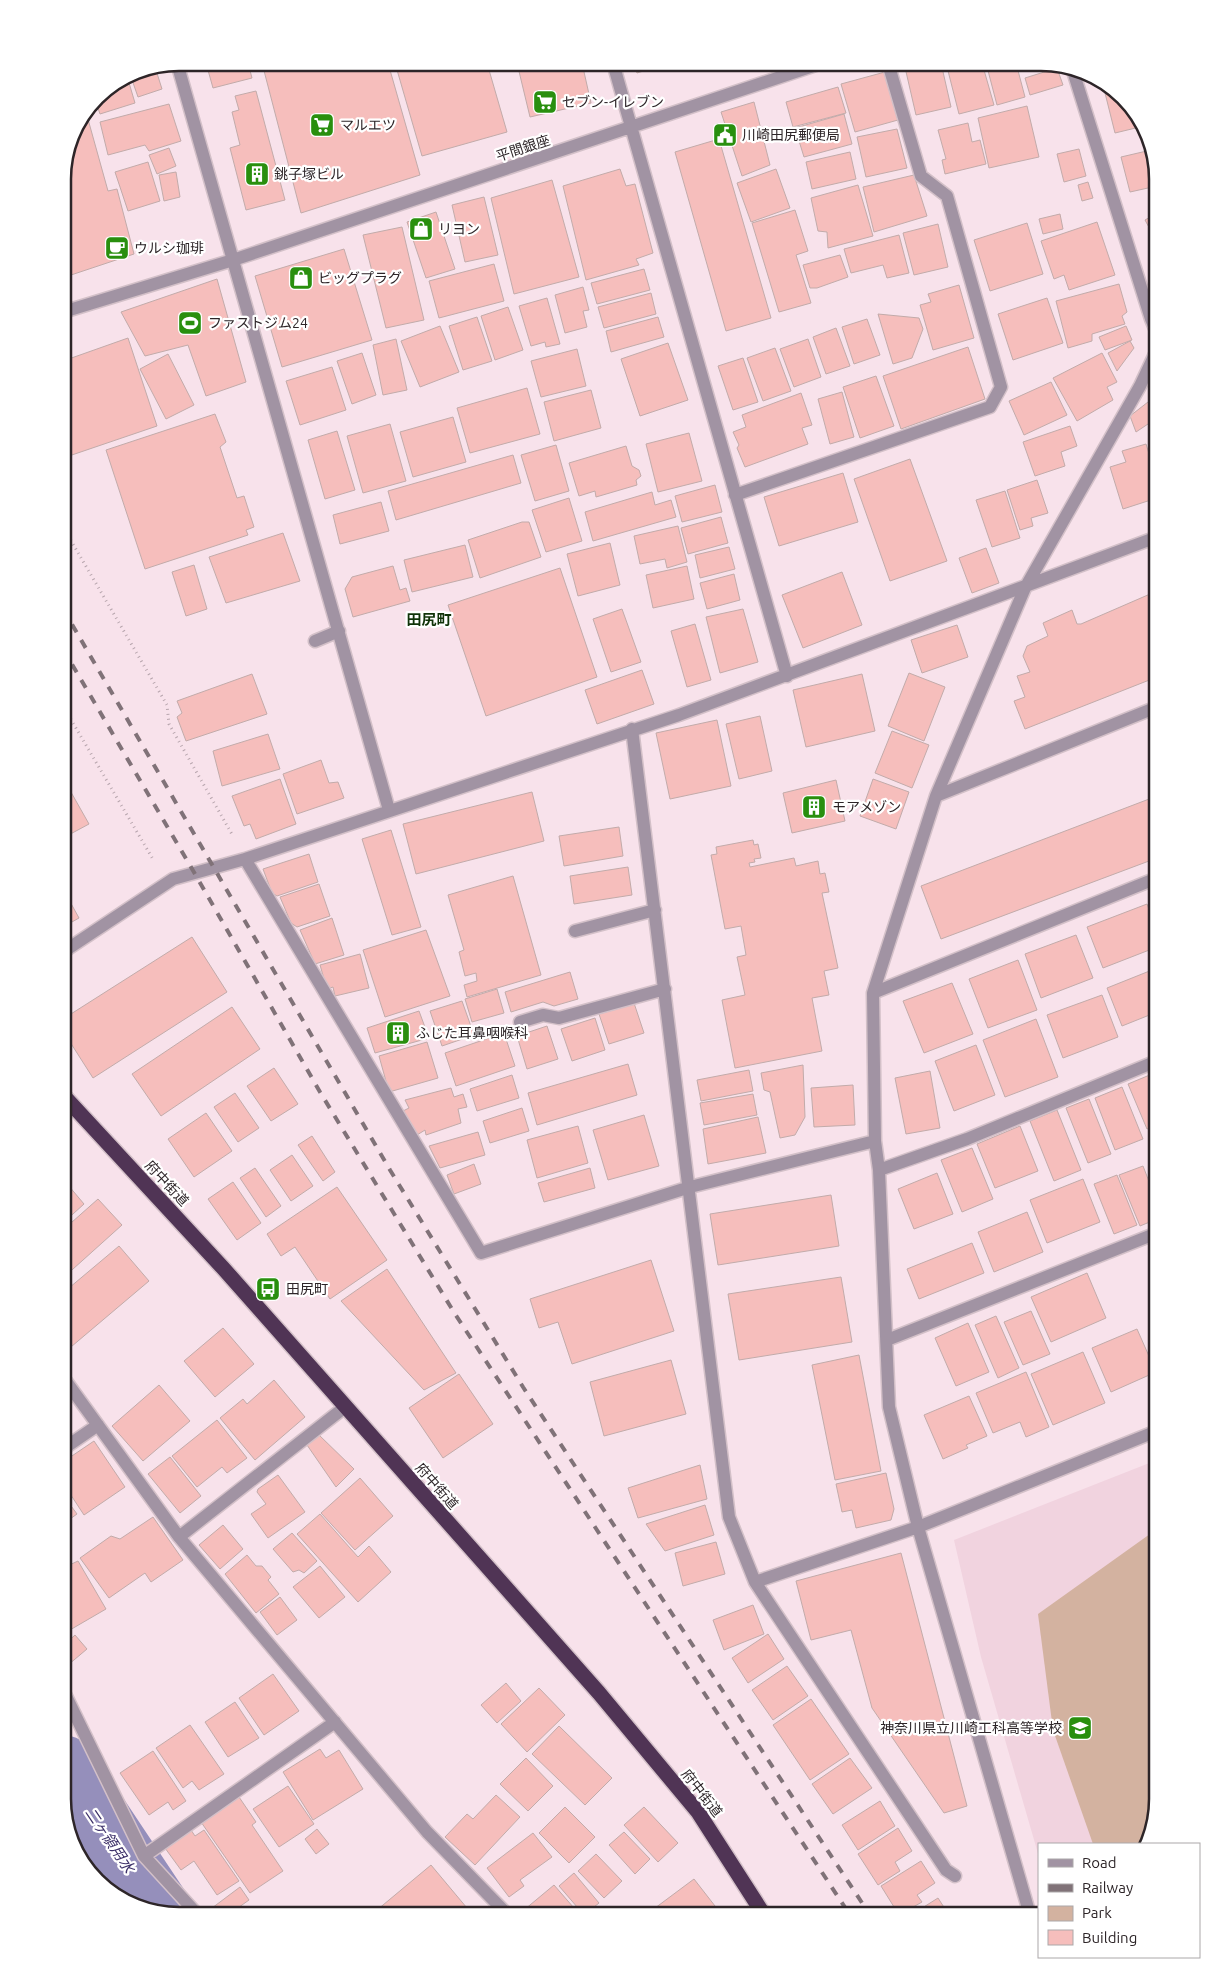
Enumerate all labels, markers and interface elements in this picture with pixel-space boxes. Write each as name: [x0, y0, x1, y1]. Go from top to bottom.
supermarket icon: セブン-イレブン: [532, 89, 558, 115]
place label: セブン-イレブン: [562, 94, 664, 110]
supermarket icon: マルエツ: [309, 112, 335, 138]
place label: マルエツ: [340, 117, 396, 133]
public building icon: 川崎田尻郵便局: [712, 122, 738, 148]
place label: 川崎田尻郵便局: [742, 127, 840, 143]
street label: 平間銀座: [494, 132, 552, 164]
building icon: 銚子塚ビル: [244, 161, 270, 187]
place label: 銚子塚ビル: [274, 166, 344, 182]
shop icon: リヨン: [408, 216, 434, 242]
place label: リヨン: [438, 221, 480, 237]
cafe icon: ウルシ珈琲: [104, 235, 130, 261]
place label: ウルシ珈琲: [134, 240, 204, 256]
shop icon: ビッグプラグ: [288, 265, 314, 291]
place label: ビッグプラグ: [318, 270, 402, 286]
sports icon: ファストジム24: [177, 310, 203, 336]
place label: ファストジム24: [208, 315, 308, 331]
district label: 田尻町: [406, 611, 452, 628]
building icon: モアメゾン: [801, 794, 827, 820]
place label: モアメゾン: [832, 799, 901, 815]
building icon: ふじた耳鼻咽喉科: [385, 1020, 411, 1046]
place label: ふじた耳鼻咽喉科: [416, 1025, 528, 1041]
street label: 府中街道: [142, 1157, 192, 1209]
bus stop icon: 田尻町: [255, 1276, 281, 1302]
place label: 田尻町: [286, 1281, 328, 1297]
street label: 府中街道: [413, 1460, 461, 1512]
school or university icon: 神奈川県立川崎工科高等学校: [1067, 1715, 1093, 1741]
place label: 神奈川県立川崎工科高等学校: [880, 1720, 1062, 1736]
street label: 府中街道: [678, 1766, 726, 1820]
water label: 二ヶ領用水: [82, 1804, 139, 1877]
legend: [1038, 1843, 1200, 1958]
text: Road: [1082, 1854, 1117, 1871]
text: Railway: [1082, 1879, 1133, 1896]
text: Park: [1082, 1904, 1112, 1921]
text: Building: [1082, 1929, 1137, 1946]

